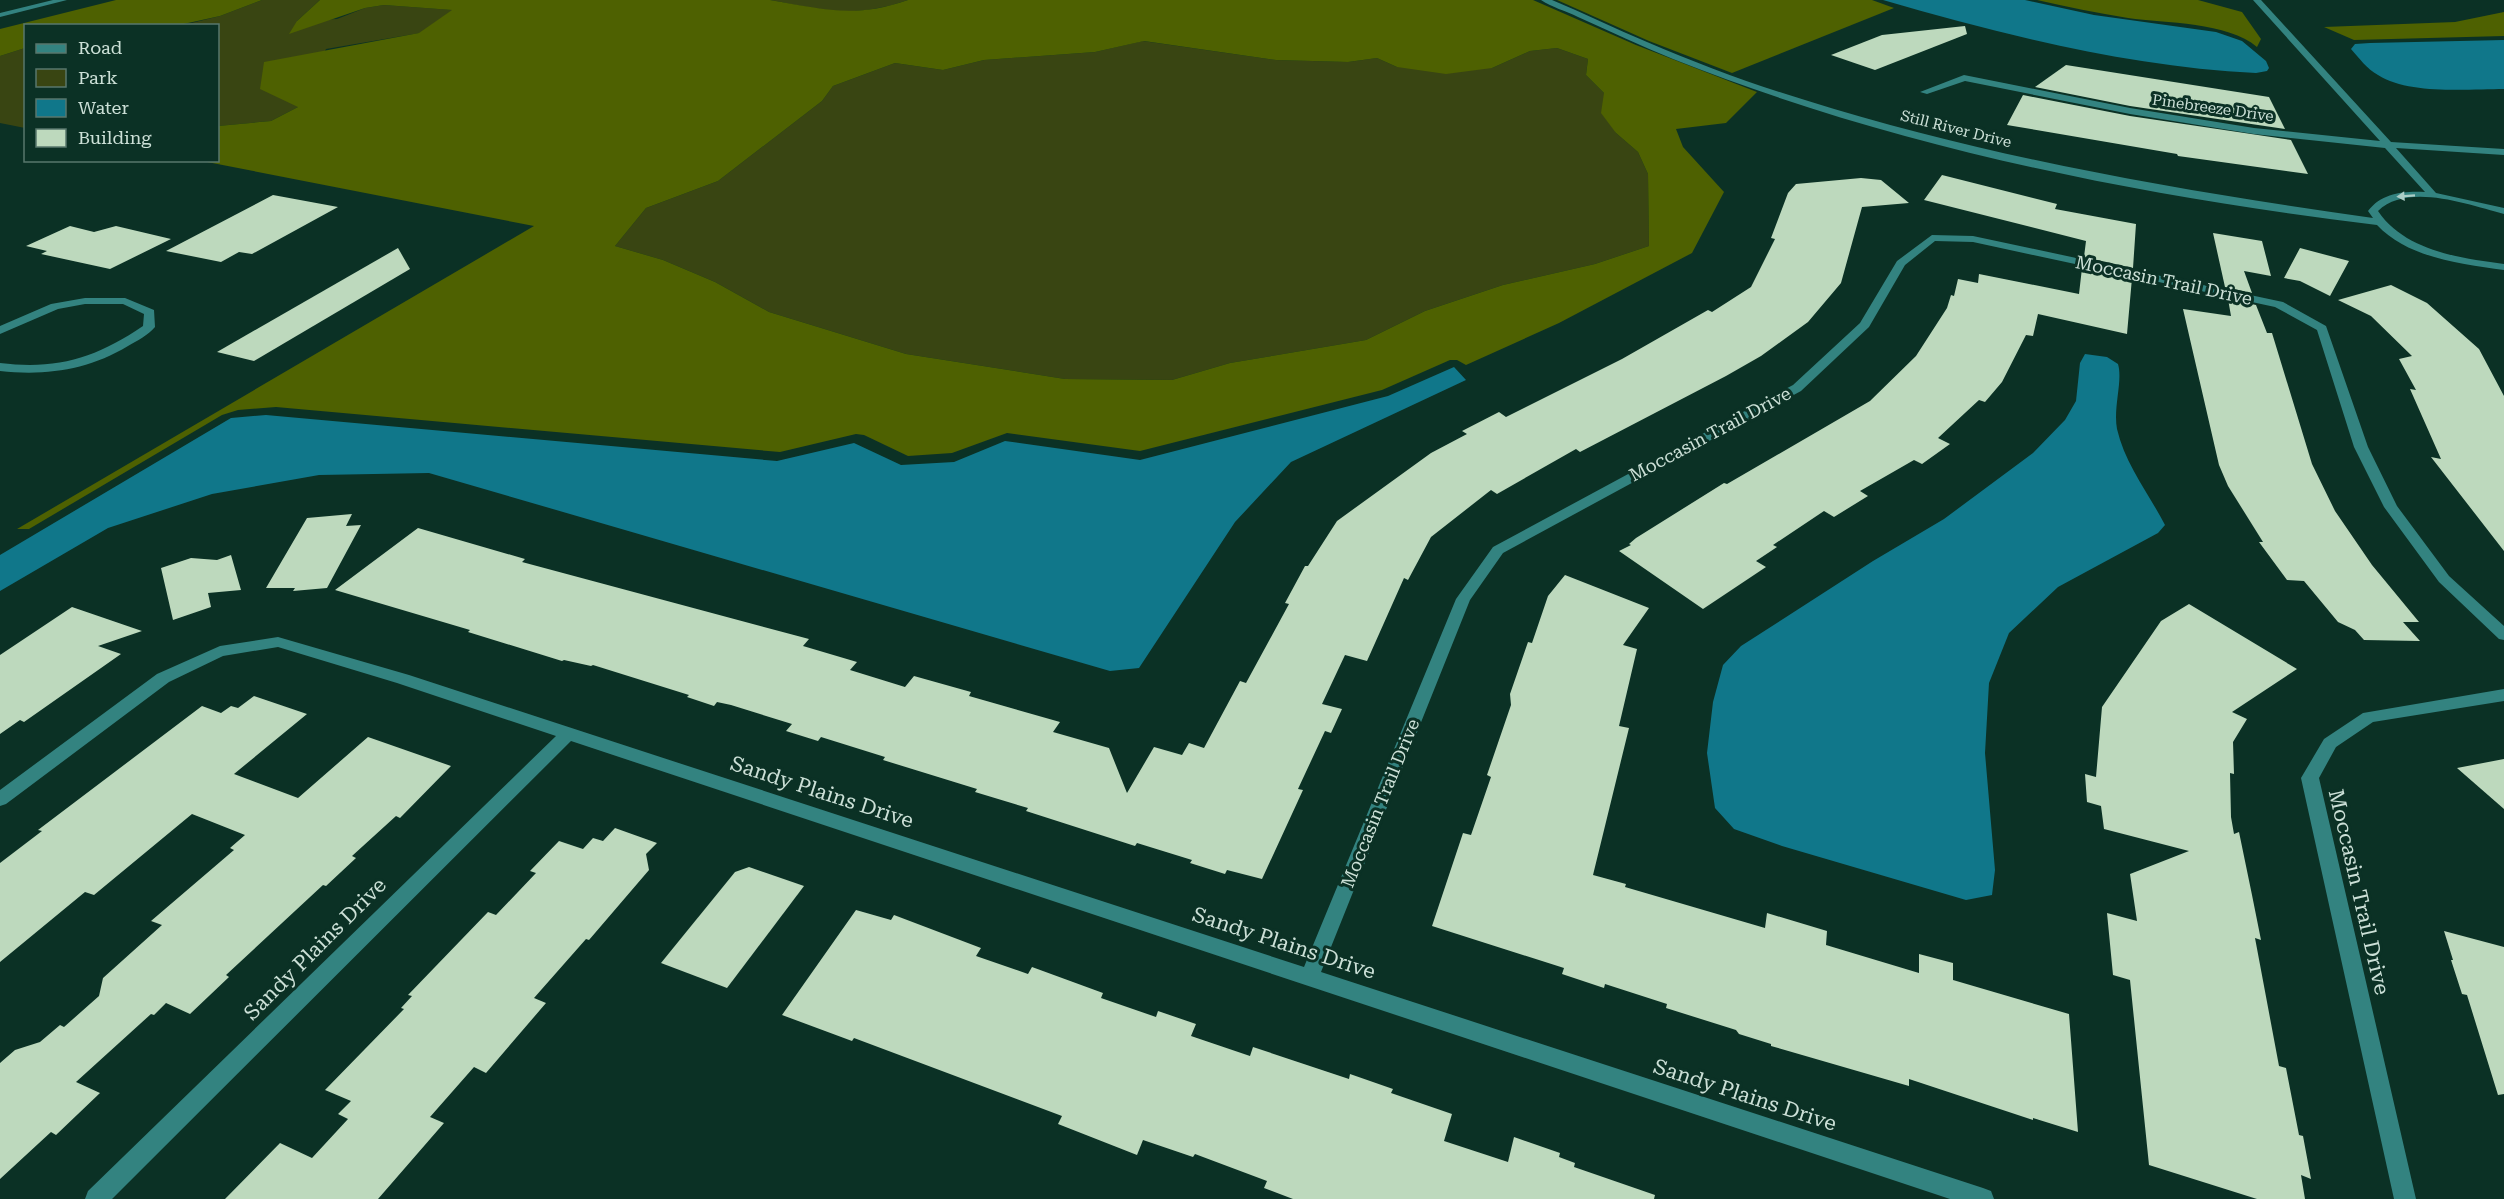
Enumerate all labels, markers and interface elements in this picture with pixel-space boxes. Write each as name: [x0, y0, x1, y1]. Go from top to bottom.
legend: [24, 24, 219, 162]
text: Road: [78, 37, 123, 58]
text: Park: [78, 67, 118, 88]
street label: Pinebreeze Drive: [2151, 91, 2275, 125]
text: Water: [78, 97, 129, 118]
street label: Still River Drive: [1899, 107, 2013, 151]
text: Building: [78, 127, 152, 148]
one-way arrow: [2396, 191, 2415, 200]
street label: Moccasin Trail Drive: [2074, 251, 2254, 309]
street label: Moccasin Trail Drive: [1626, 382, 1795, 486]
street label: Moccasin Trail Drive: [1337, 715, 1424, 890]
street label: Sandy Plains Drive: [728, 751, 916, 833]
street label: Moccasin Trail Drive: [2324, 787, 2394, 997]
street label: Sandy Plains Drive: [239, 873, 391, 1025]
street label: Sandy Plains Drive: [1190, 902, 1378, 984]
street label: Sandy Plains Drive: [1651, 1054, 1839, 1136]

